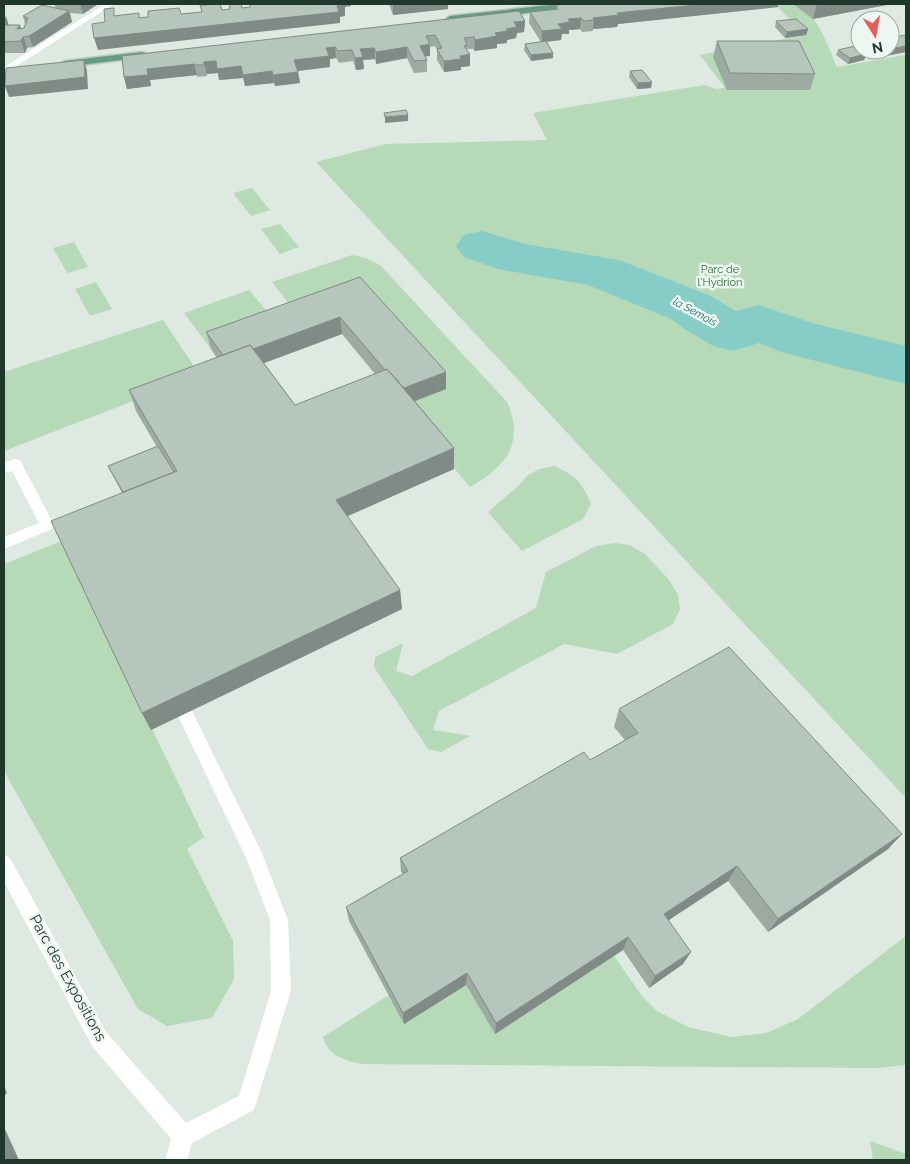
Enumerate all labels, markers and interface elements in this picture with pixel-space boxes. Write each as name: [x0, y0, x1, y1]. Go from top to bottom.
north arrow: [850, 10, 900, 60]
text: N: [871, 39, 884, 57]
park label: Parc de l'Hydrion: [698, 263, 742, 289]
water label: la Semois: [671, 295, 719, 329]
street label: Parc des Expositions: [26, 911, 110, 1045]

